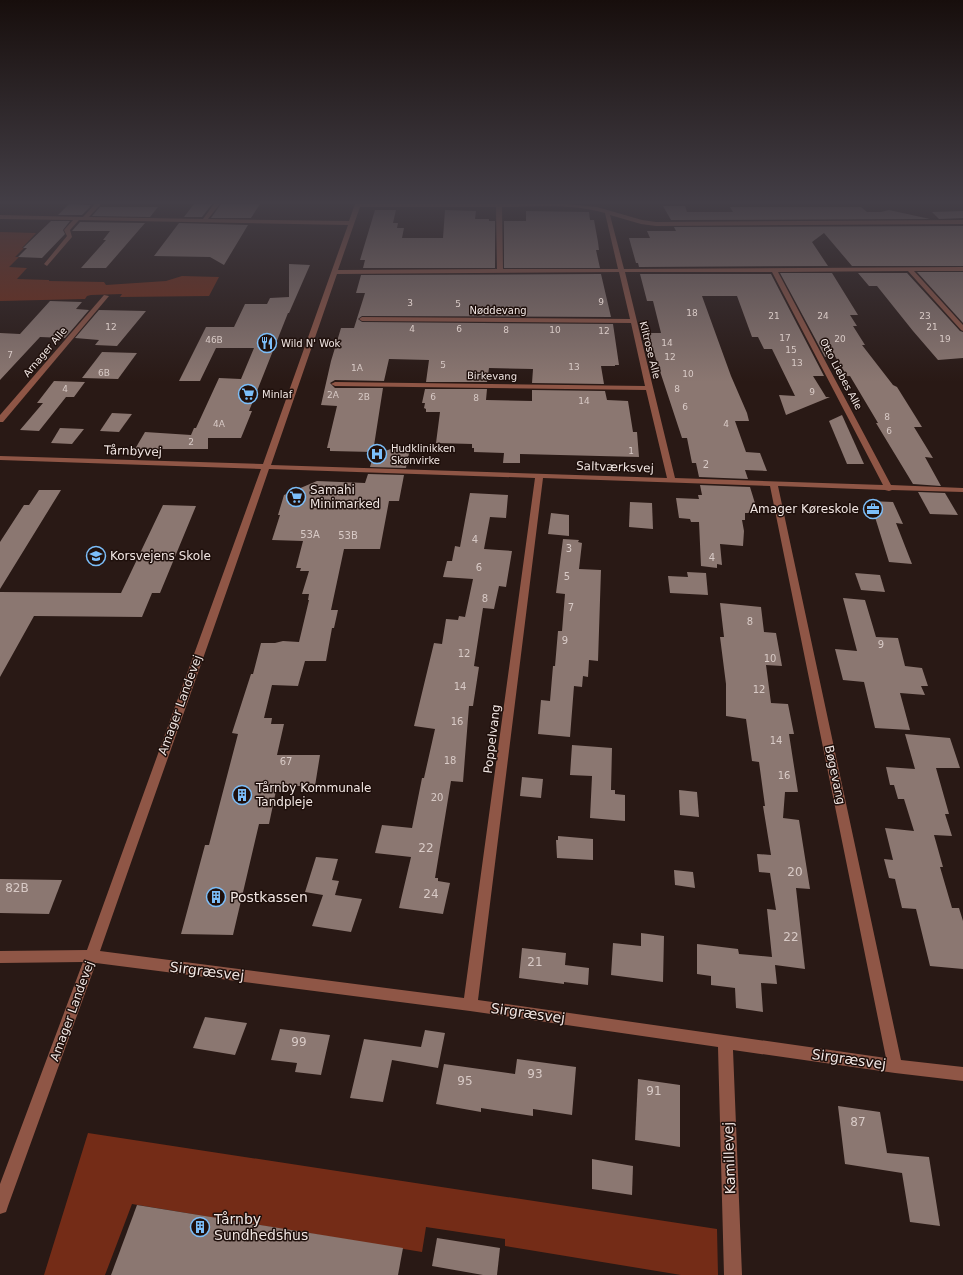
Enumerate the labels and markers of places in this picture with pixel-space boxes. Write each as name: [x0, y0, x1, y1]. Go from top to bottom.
restaurant icon: Wild N' Wok: [256, 332, 278, 354]
place label: Wild N' Wok: [281, 338, 341, 349]
supermarket icon: Minlaf: [237, 383, 259, 405]
place label: Minlaf: [262, 389, 293, 400]
hospital icon: Hudklinikken Skønvirke: [366, 443, 388, 465]
place label: Hudklinikken Skønvirke: [391, 443, 455, 466]
place label: Samahi Minimarked: [310, 483, 380, 511]
supermarket icon: Samahi Minimarked: [285, 486, 307, 508]
office icon: Amager Køreskole: [862, 498, 884, 520]
place label: Amager Køreskole: [750, 502, 859, 516]
school or university icon: Korsvejens Skole: [85, 545, 107, 567]
place label: Korsvejens Skole: [110, 549, 211, 563]
place label: Tårnby Kommunale Tandpleje: [255, 781, 371, 809]
building icon: Tårnby Kommunale Tandpleje: [231, 784, 253, 806]
building icon: Postkassen: [205, 886, 227, 908]
place label: Postkassen: [230, 889, 308, 905]
place label: Tårnby Sundhedshus: [213, 1211, 308, 1243]
building icon: Tårnby Sundhedshus: [189, 1216, 211, 1238]

